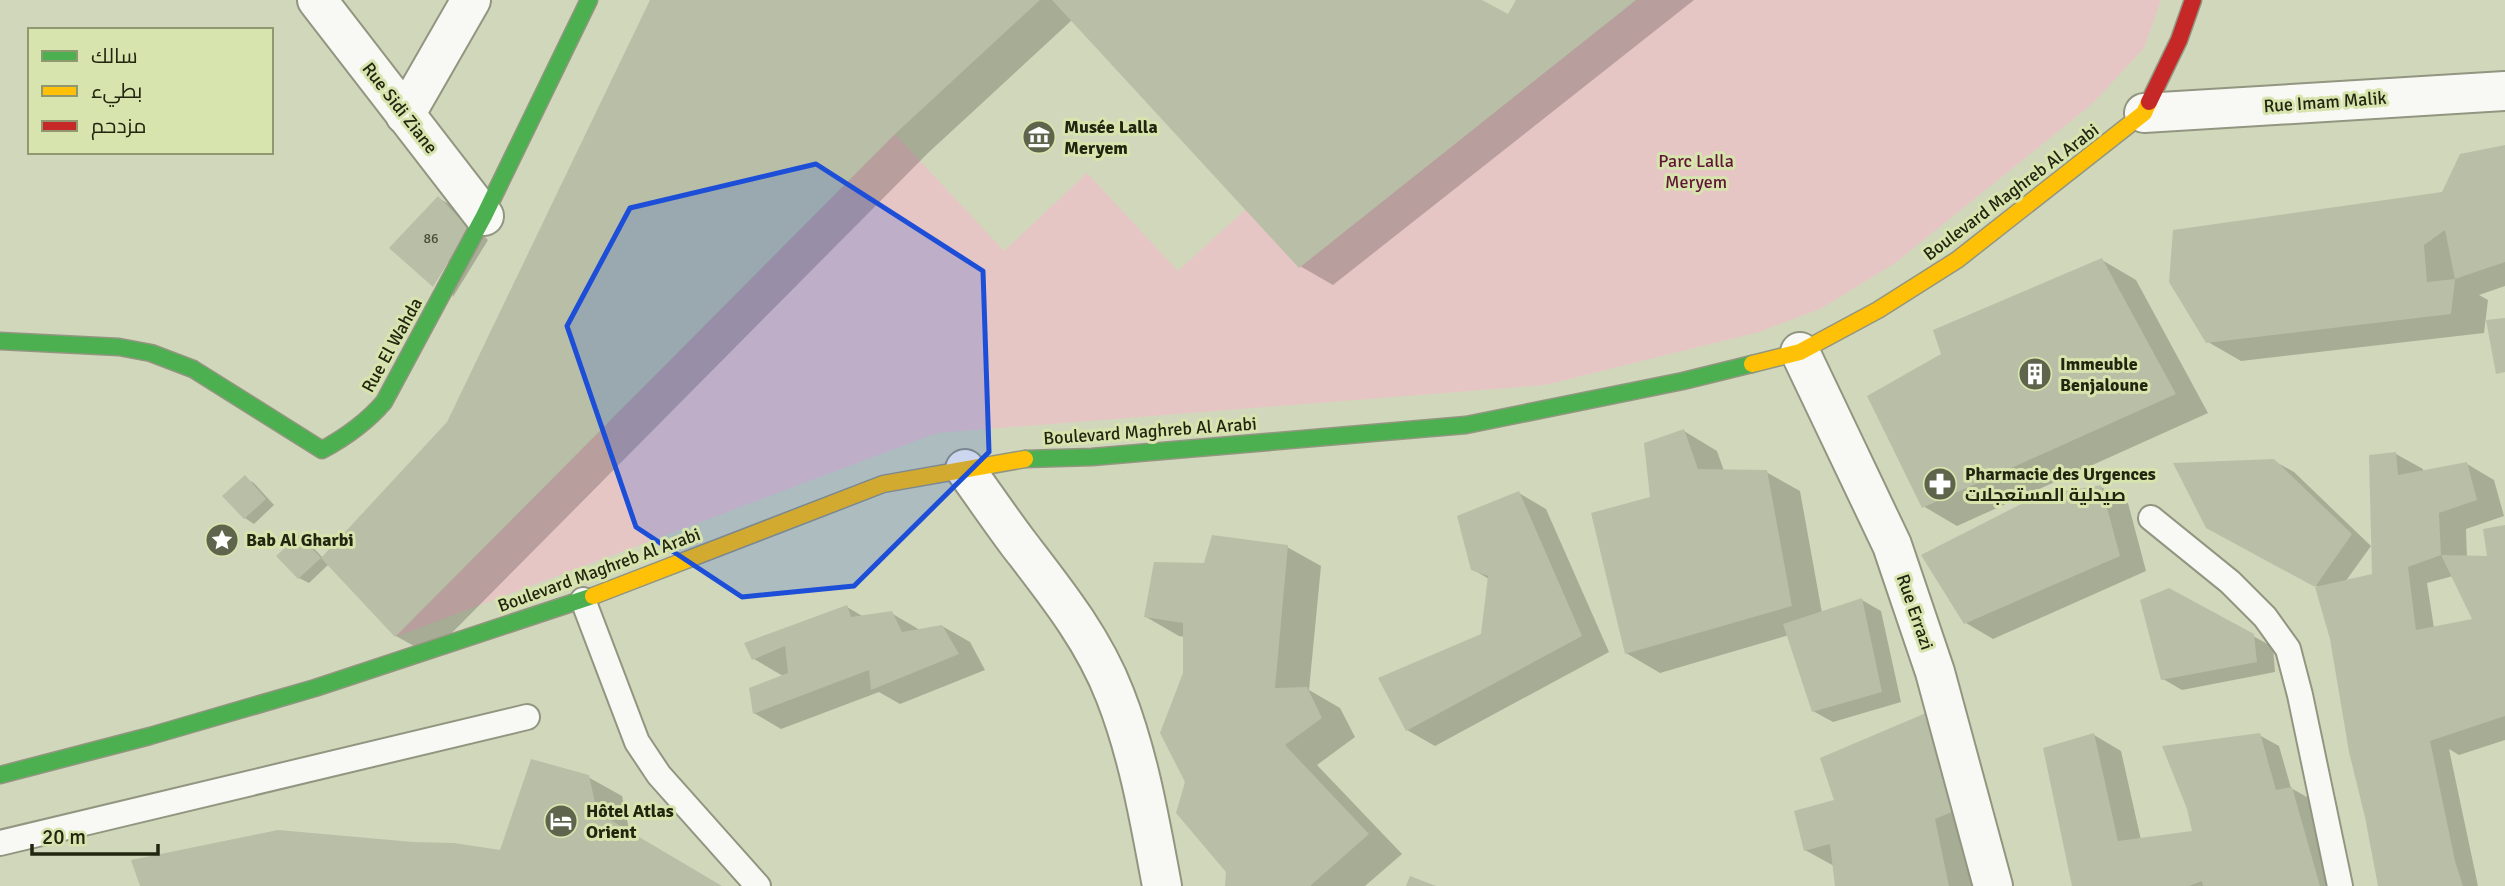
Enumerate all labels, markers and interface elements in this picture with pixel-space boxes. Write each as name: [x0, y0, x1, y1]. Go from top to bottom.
legend: [28, 28, 273, 154]
text: سالك: [91, 43, 138, 69]
street label: Rue Sidi Ziane: [358, 58, 442, 158]
text: بطيء: [91, 78, 142, 107]
street label: Rue Imam Malik: [2263, 87, 2387, 117]
text: مزدحم: [91, 113, 146, 140]
place label: Musée Lalla Meryem: [1064, 116, 1158, 159]
museum icon: Musée Lalla Meryem: [1020, 118, 1058, 156]
street label: Boulevard Maghreb Al Arabi: [1919, 119, 2103, 265]
park label: Parc Lalla Meryem: [1658, 150, 1734, 193]
house number: 86: [423, 230, 439, 247]
street label: Rue El Wahda: [357, 294, 427, 396]
place label: Immeuble Benjaloune: [2060, 353, 2148, 396]
building icon: Immeuble Benjaloune: [2016, 355, 2054, 393]
street label: Boulevard Maghreb Al Arabi: [1043, 413, 1257, 449]
place label: Pharmacie des Urgences صيدلية المستعجلات: [1965, 463, 2156, 506]
pharmacy icon: Pharmacie des Urgences صيدلية المستعجلات: [1921, 465, 1959, 503]
place icon: Bab Al Gharbi: [203, 521, 241, 559]
street label: Boulevard Maghreb Al Arabi: [495, 523, 703, 617]
place label: Bab Al Gharbi: [246, 529, 354, 551]
street label: Rue Errazi: [1892, 571, 1938, 653]
place label: Hôtel Atlas Orient: [586, 800, 674, 843]
hotel icon: Hôtel Atlas Orient: [542, 802, 580, 840]
scale bar: [32, 812, 158, 856]
text: 20 m: [42, 824, 86, 850]

